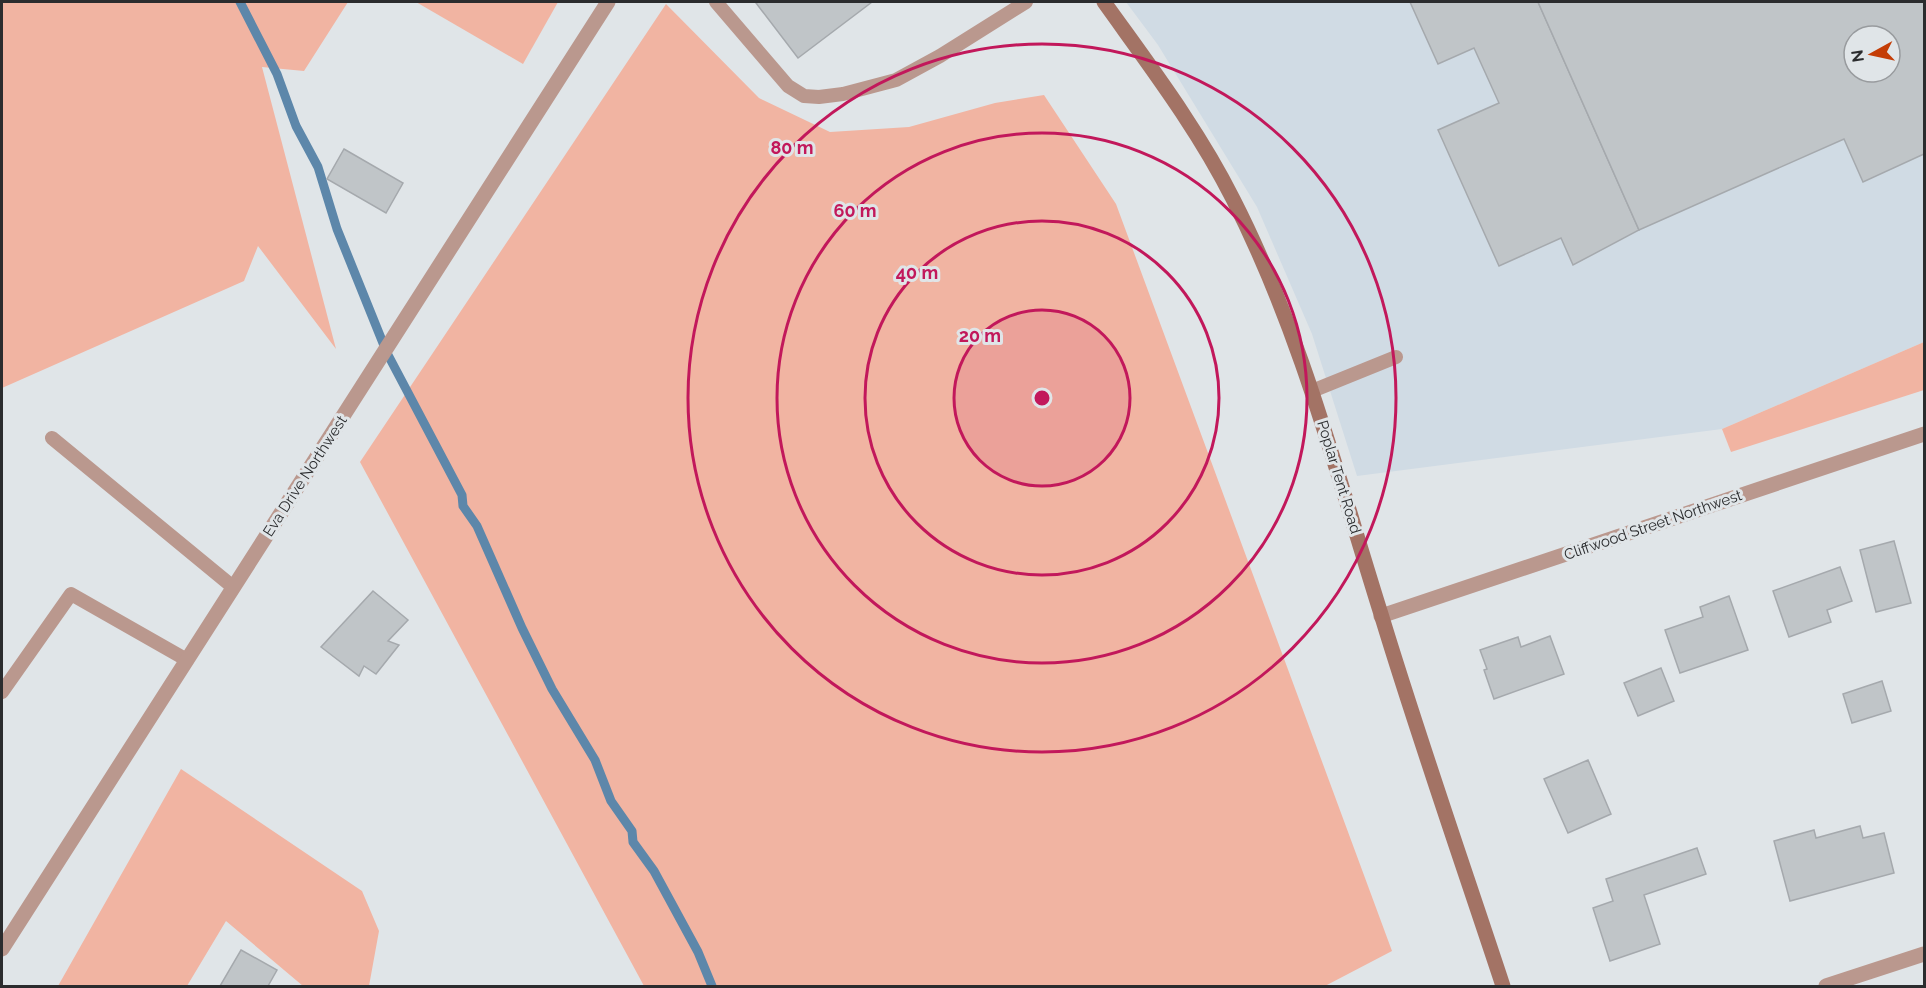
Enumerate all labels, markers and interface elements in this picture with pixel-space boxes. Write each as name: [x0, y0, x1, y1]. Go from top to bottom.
north arrow: [1842, 24, 1902, 84]
text: N: [1847, 49, 1868, 63]
text: 80 m: [770, 137, 814, 158]
text: 60 m: [833, 200, 877, 221]
text: 40 m: [896, 262, 938, 283]
text: 20 m: [959, 325, 1001, 346]
centre of rings: [1032, 388, 1052, 408]
street label: Eva Drive Northwest: [259, 412, 351, 540]
street label: Poplar Tent Road: [1313, 418, 1365, 536]
street label: Cliffwood Street Northwest: [1562, 486, 1744, 564]

